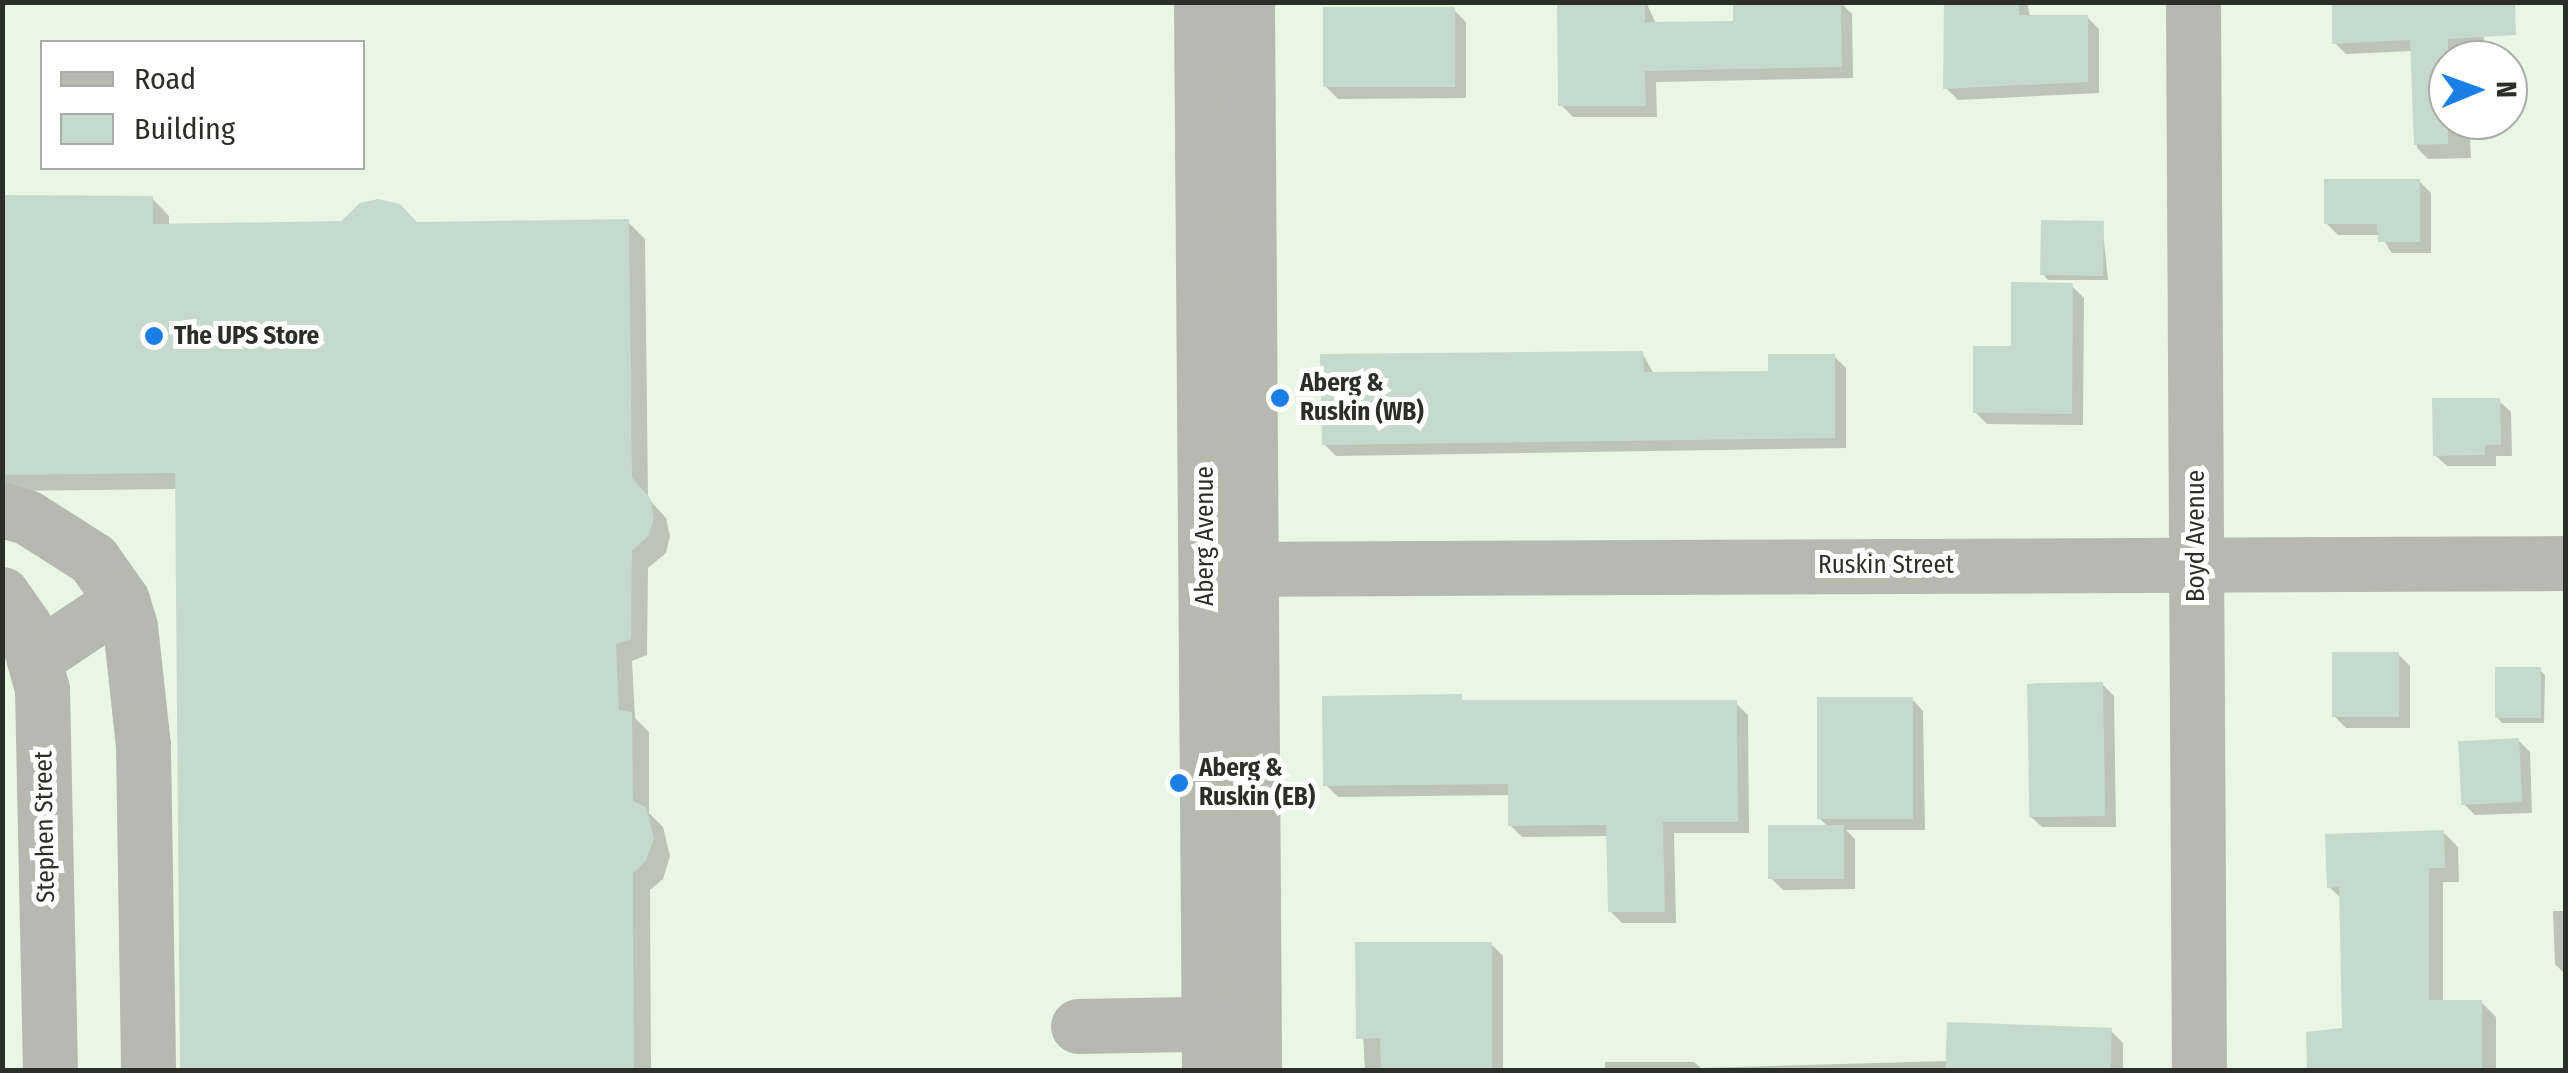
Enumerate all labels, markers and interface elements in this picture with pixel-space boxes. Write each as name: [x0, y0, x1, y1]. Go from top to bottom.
legend: [40, 40, 365, 170]
north arrow: [2428, 40, 2528, 140]
text: Road: [134, 61, 196, 97]
text: N: [2490, 81, 2523, 98]
text: Building: [134, 111, 235, 147]
place label: The UPS Store: [174, 321, 319, 351]
marker: The UPS Store: [143, 325, 165, 347]
place label: Aberg & Ruskin (WB): [1300, 369, 1424, 428]
marker: Aberg & Ruskin (WB): [1269, 387, 1291, 409]
street label: Aberg Avenue: [1190, 466, 1220, 606]
street label: Boyd Avenue: [2181, 470, 2211, 602]
street label: Ruskin Street: [1818, 550, 1954, 580]
street label: Stephen Street: [29, 751, 61, 903]
place label: Aberg & Ruskin (EB): [1199, 754, 1315, 813]
marker: Aberg & Ruskin (EB): [1168, 772, 1190, 794]

